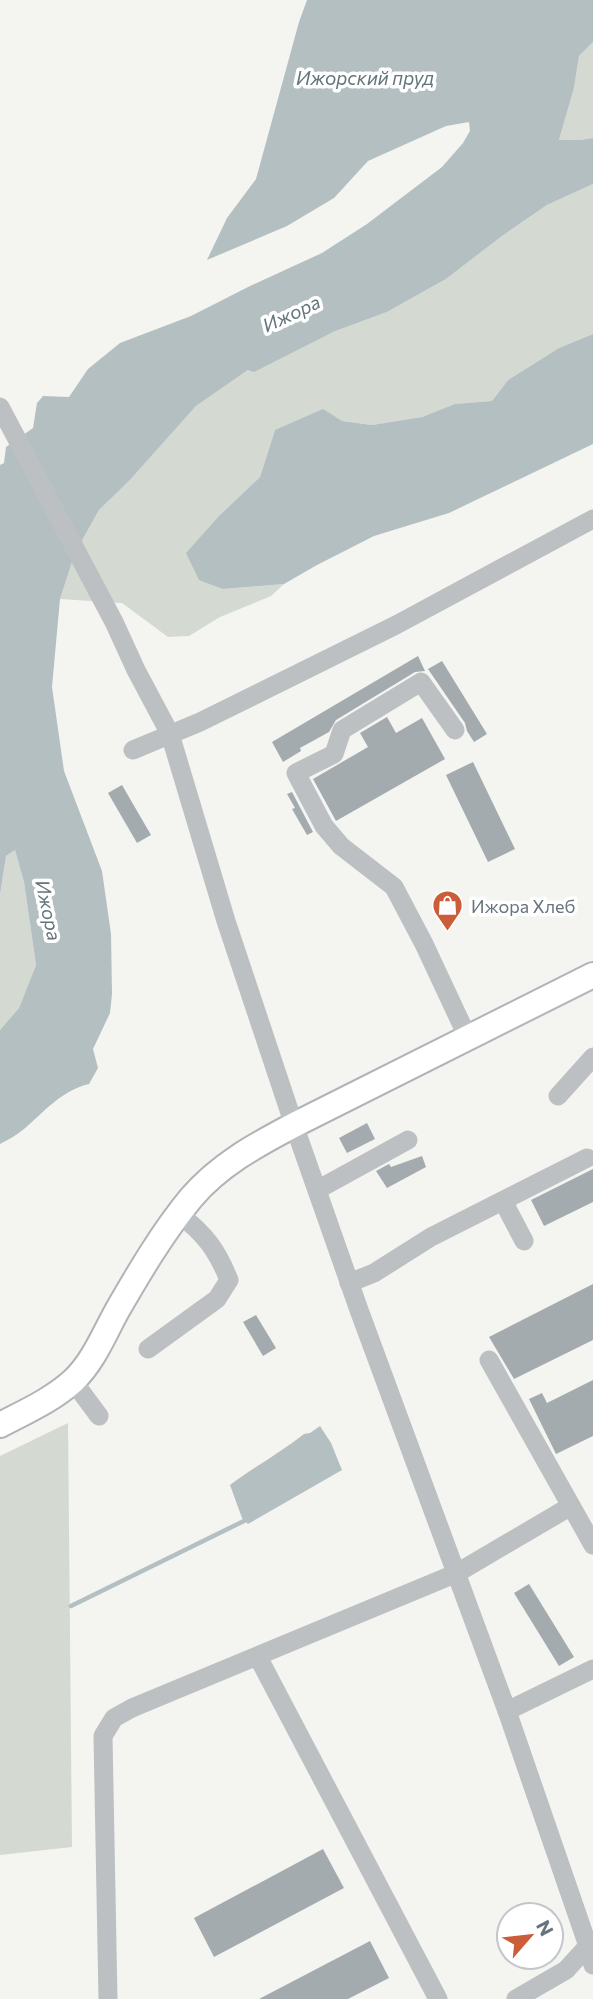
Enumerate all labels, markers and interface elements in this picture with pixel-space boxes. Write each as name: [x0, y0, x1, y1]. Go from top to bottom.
water label: Ижорский пруд: [296, 66, 434, 89]
water label: Ижора: [258, 290, 324, 336]
water label: Ижора: [31, 878, 67, 942]
shop icon: Ижора Хлеб: [431, 889, 465, 933]
place label: Ижора Хлеб: [471, 895, 576, 917]
north arrow: [495, 1901, 565, 1971]
text: N: [532, 1916, 559, 1939]

